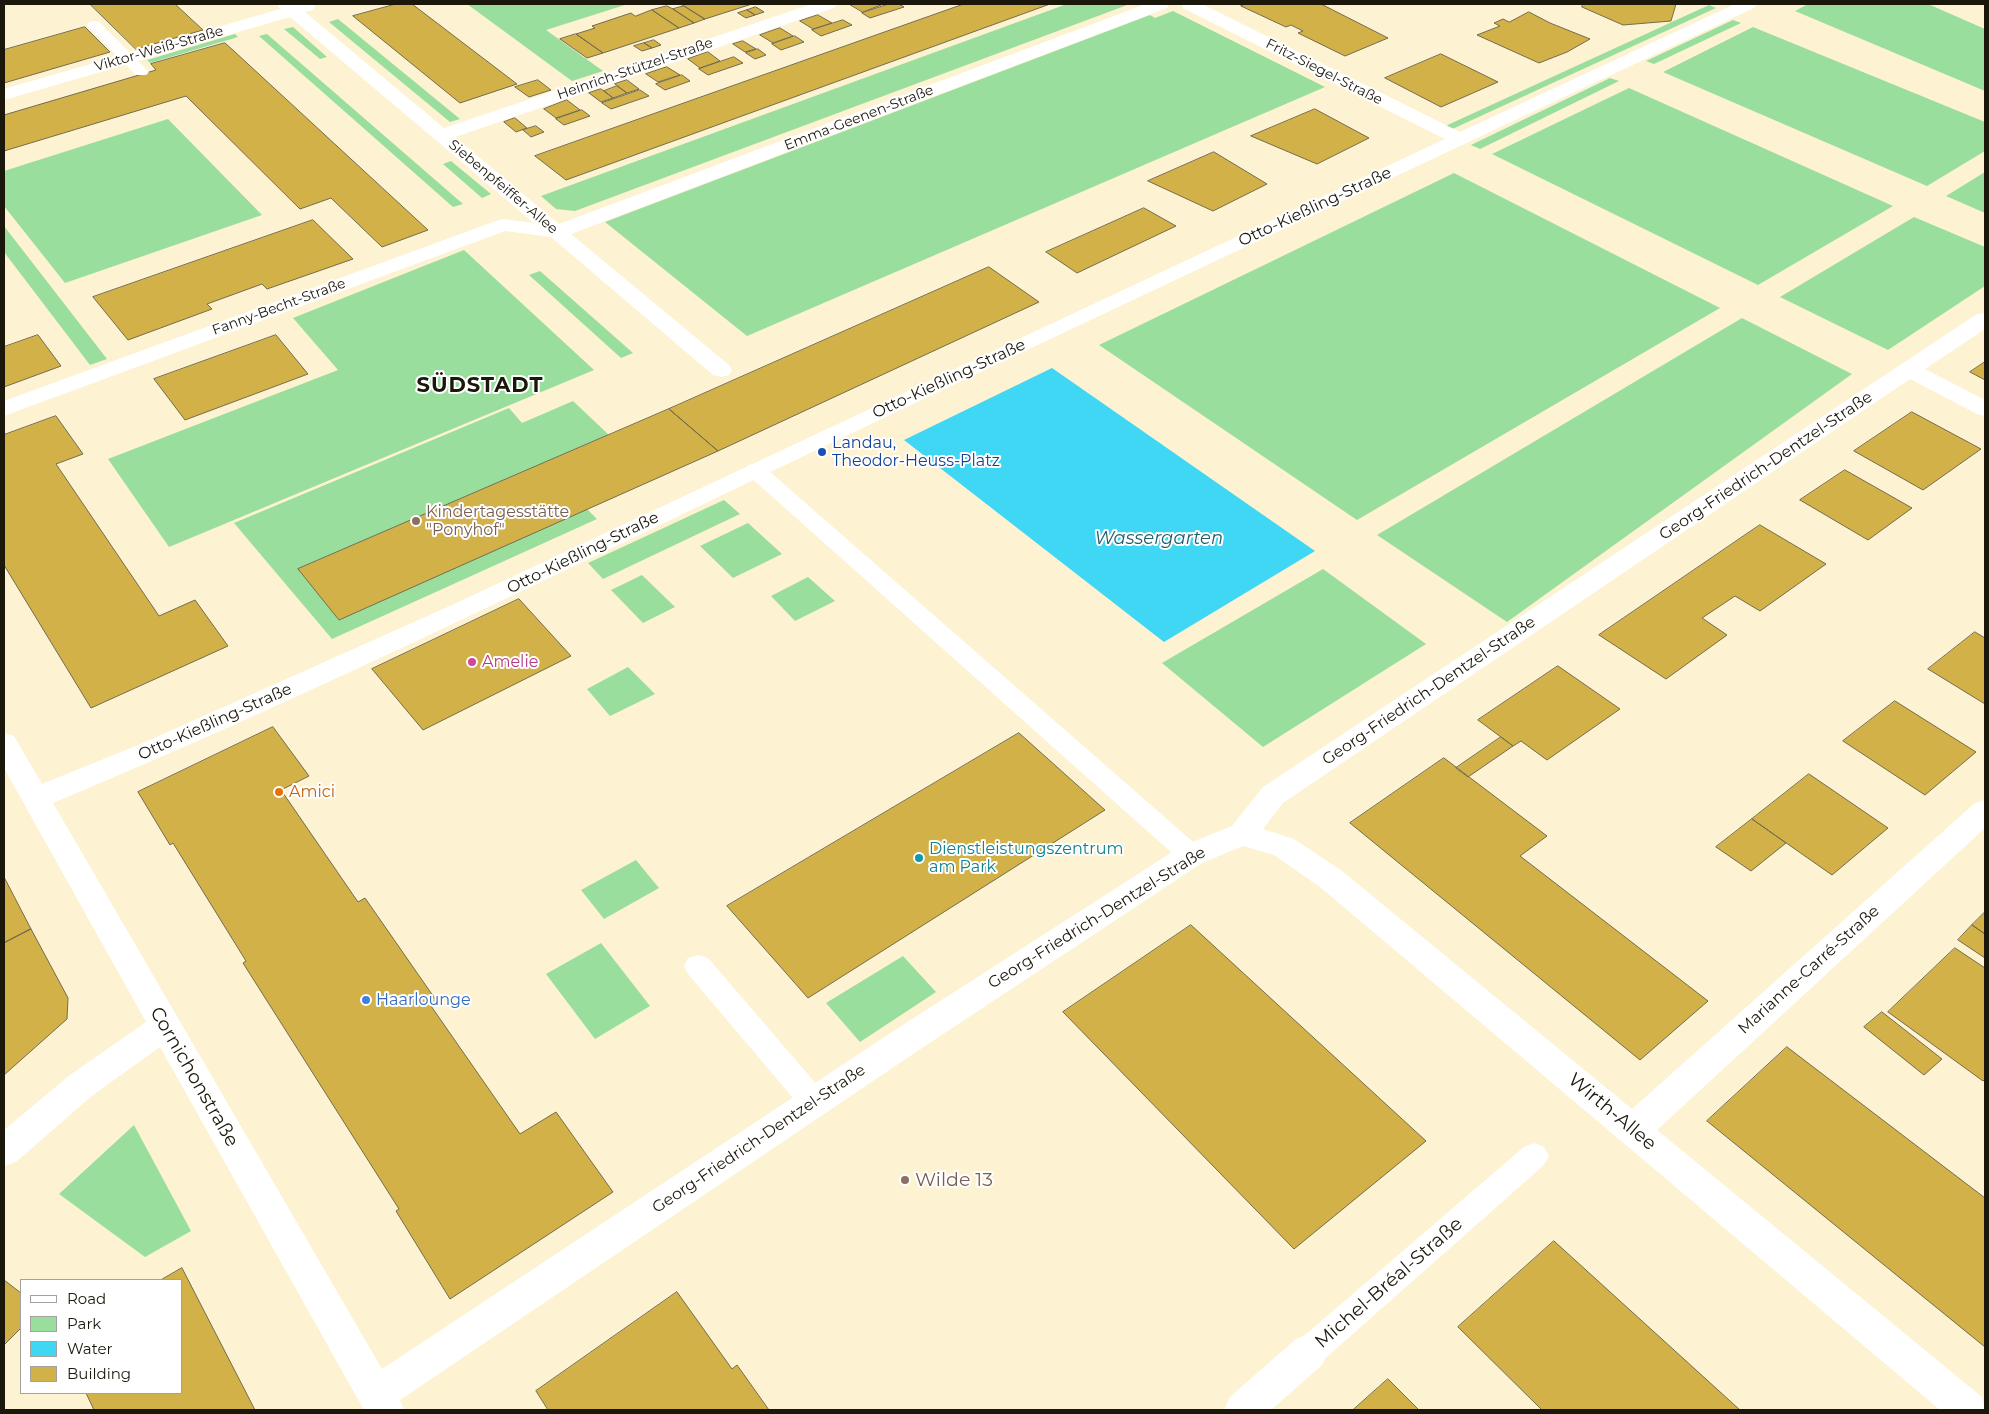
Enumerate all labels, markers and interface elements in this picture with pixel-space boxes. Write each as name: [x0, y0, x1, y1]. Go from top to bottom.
street label: Viktor-Weiß-Straße: [93, 23, 225, 75]
street label: Heinrich-Stützel-Straße: [555, 34, 715, 104]
street label: Fritz-Siegel-Straße: [1263, 35, 1385, 109]
street label: Emma-Geenen-Straße: [782, 82, 936, 154]
street label: Siebenpfeiffer-Allee: [445, 136, 561, 238]
street label: Otto-Kießling-Straße: [1236, 163, 1394, 251]
street label: Fanny-Becht-Straße: [210, 275, 348, 339]
street label: Otto-Kießling-Straße: [870, 335, 1028, 423]
district label: SÜDSTADT: [416, 373, 544, 399]
street label: Georg-Friedrich-Dentzel-Straße: [1656, 387, 1876, 545]
place label: Landau, Theodor-Heuss-Platz: [832, 433, 1000, 471]
marker: Landau, Theodor-Heuss-Platz: [816, 446, 828, 458]
place label: Kindertagesstätte "Ponyhof": [426, 502, 569, 540]
street label: Otto-Kießling-Straße: [504, 508, 662, 598]
marker: Kindertagesstätte "Ponyhof": [410, 515, 422, 527]
water label: Wassergarten: [1095, 528, 1223, 550]
street label: Georg-Friedrich-Dentzel-Straße: [1319, 612, 1539, 770]
place label: Amelie: [482, 652, 538, 672]
marker: Amelie: [466, 656, 478, 668]
street label: Otto-Kießling-Straße: [135, 679, 295, 765]
place label: Amici: [289, 782, 335, 802]
marker: Amici: [273, 786, 285, 798]
place label: Dienstleistungszentrum am Park: [929, 839, 1123, 877]
street label: Georg-Friedrich-Dentzel-Straße: [985, 843, 1209, 993]
marker: Dienstleistungszentrum am Park: [913, 852, 925, 864]
street label: Marianne-Carré-Straße: [1735, 902, 1883, 1038]
place label: Haarlounge: [376, 990, 471, 1010]
marker: Haarlounge: [360, 994, 372, 1006]
street label: Cornichonstraße: [145, 1003, 243, 1151]
street label: Georg-Friedrich-Dentzel-Straße: [649, 1060, 869, 1218]
street label: Wirth-Allee: [1563, 1069, 1661, 1155]
place label: Wilde 13: [915, 1169, 993, 1191]
marker: Wilde 13: [899, 1174, 911, 1186]
street label: Michel-Bréal-Straße: [1310, 1213, 1468, 1353]
legend: [20, 1279, 182, 1394]
text: Road: [67, 1289, 106, 1308]
text: Park: [67, 1314, 101, 1333]
text: Water: [67, 1339, 113, 1358]
text: Building: [67, 1364, 131, 1383]

